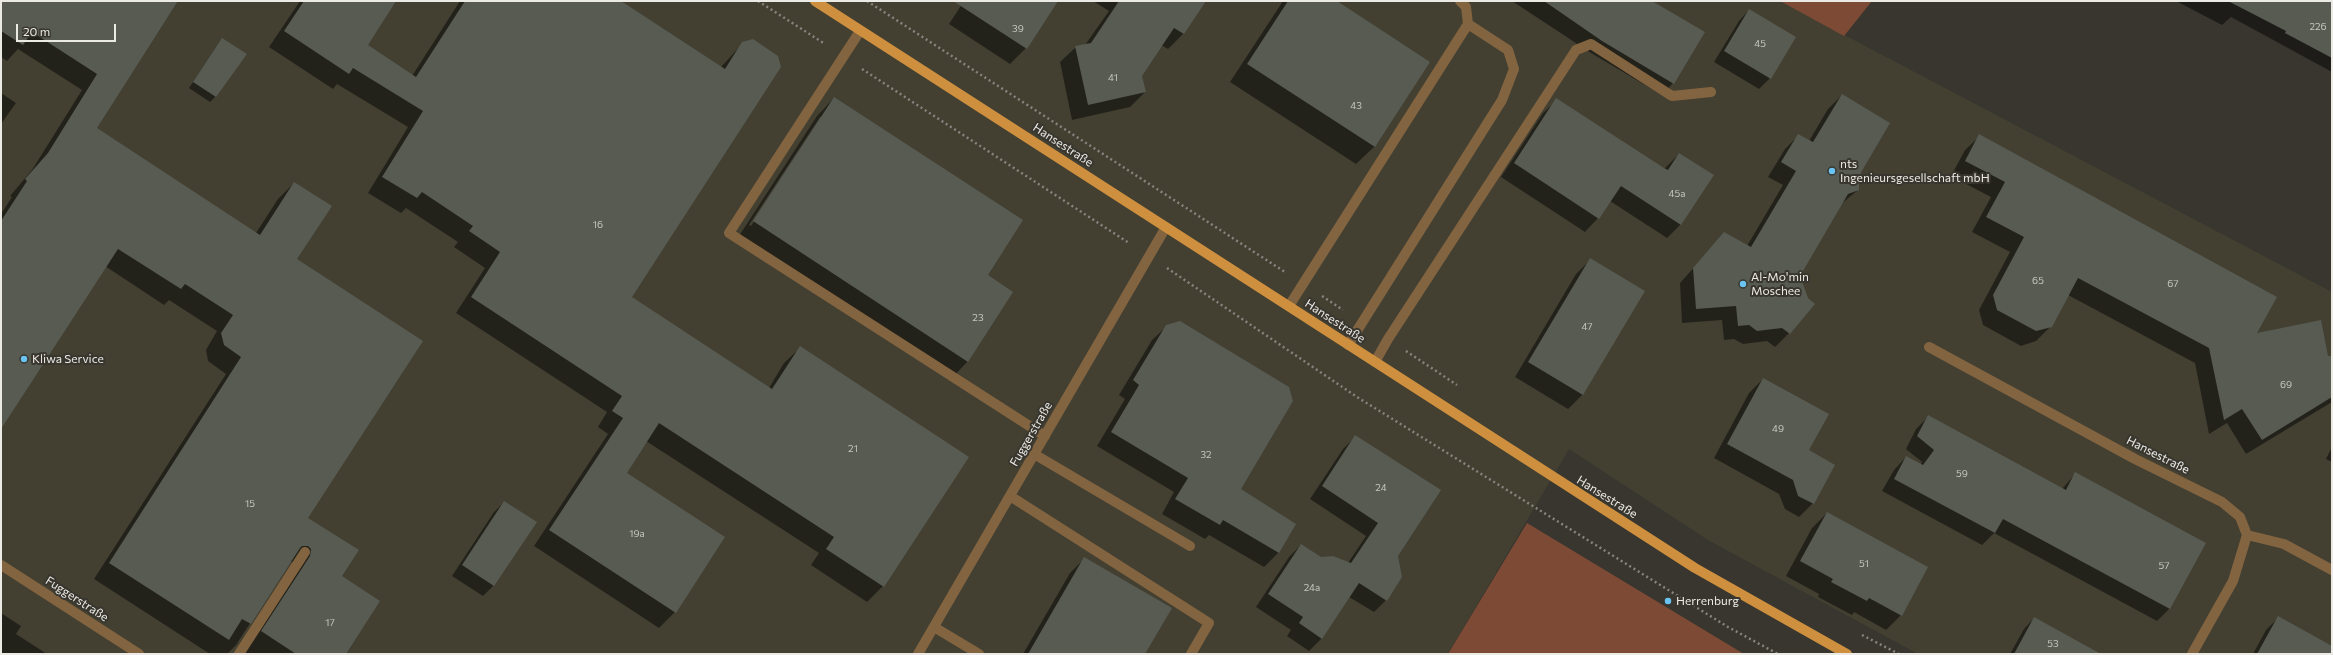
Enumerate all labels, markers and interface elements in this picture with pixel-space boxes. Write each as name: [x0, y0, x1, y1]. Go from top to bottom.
scale bar: [18, 16, 118, 42]
house number: 226: [2309, 21, 2327, 33]
house number: 39: [1012, 23, 1024, 35]
text: 20 m: [23, 24, 50, 38]
house number: 45: [1754, 38, 1766, 50]
house number: 41: [1108, 72, 1118, 84]
house number: 43: [1350, 100, 1362, 112]
street label: Hansestraße: [1030, 120, 1096, 170]
place label: nts Ingenieursgesellschaft mbH: [1840, 157, 1990, 185]
marker: nts Ingenieursgesellschaft mbH: [1827, 166, 1837, 176]
house number: 45a: [1669, 188, 1685, 200]
house number: 16: [593, 219, 603, 231]
place label: Al-Mo'min Moschee: [1751, 270, 1809, 298]
house number: 65: [2032, 275, 2044, 287]
house number: 67: [2167, 278, 2179, 290]
marker: Al-Mo'min Moschee: [1738, 279, 1748, 289]
street label: Hansestraße: [1302, 296, 1368, 346]
house number: 23: [972, 312, 984, 324]
house number: 47: [1581, 321, 1593, 333]
place label: Kliwa Service: [32, 352, 104, 366]
marker: Kliwa Service: [19, 354, 29, 364]
house number: 69: [2280, 379, 2292, 391]
street label: Fuggerstraße: [1007, 399, 1055, 469]
house number: 49: [1772, 423, 1784, 435]
street label: Hansestraße: [2124, 433, 2192, 477]
house number: 21: [848, 443, 858, 455]
house number: 32: [1200, 449, 1212, 461]
house number: 59: [1956, 468, 1968, 480]
street label: Hansestraße: [1574, 473, 1640, 521]
house number: 24: [1375, 482, 1387, 494]
house number: 15: [245, 498, 255, 510]
house number: 19a: [629, 528, 645, 540]
house number: 51: [1859, 558, 1869, 570]
house number: 57: [2158, 560, 2170, 572]
street label: Fuggerstraße: [43, 573, 111, 625]
house number: 24a: [1304, 582, 1320, 594]
place label: Herrenburg: [1676, 594, 1739, 608]
marker: Herrenburg: [1663, 596, 1673, 606]
house number: 17: [325, 617, 335, 629]
house number: 53: [2047, 638, 2059, 650]

